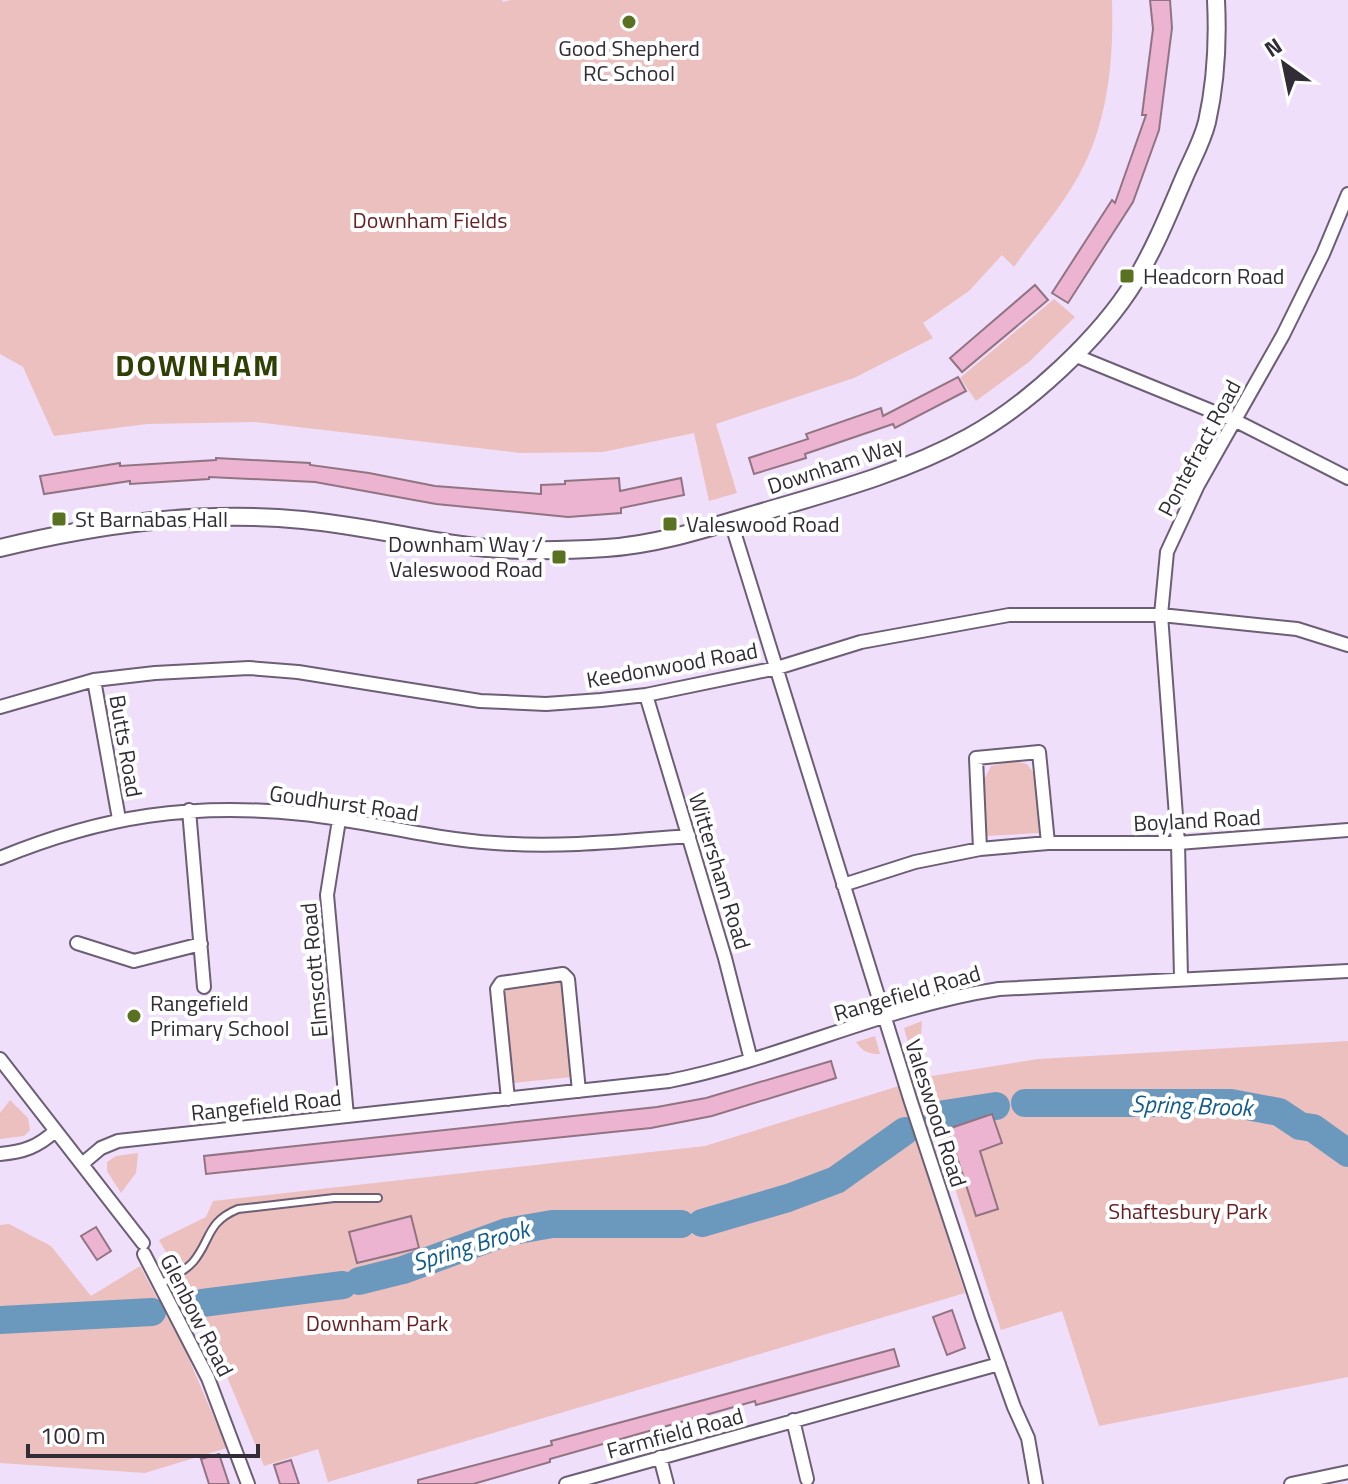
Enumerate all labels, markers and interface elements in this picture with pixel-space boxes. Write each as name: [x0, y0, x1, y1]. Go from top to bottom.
marker: Good Shepherd RC School: [620, 13, 638, 31]
north arrow: [1244, 24, 1324, 104]
text: N: [1257, 29, 1289, 66]
place label: Good Shepherd RC School: [558, 31, 700, 90]
park label: Downham Fields: [353, 203, 507, 237]
place label: Headcorn Road: [1143, 259, 1284, 293]
marker: Headcorn Road: [1118, 267, 1136, 285]
district label: DOWNHAM: [115, 342, 281, 388]
street label: Pontefract Road: [1149, 373, 1249, 523]
street label: Downham Way: [763, 427, 908, 503]
place label: St Barnabas Hall: [75, 502, 228, 536]
place label: Valeswood Road: [686, 507, 840, 541]
marker: St Barnabas Hall: [50, 510, 68, 528]
marker: Valeswood Road: [661, 515, 679, 533]
place label: Downham Way / Valeswood Road: [388, 527, 543, 586]
marker: Downham Way / Valeswood Road: [550, 548, 568, 566]
street label: Keedonwood Road: [584, 633, 760, 697]
street label: Butts Road: [100, 692, 152, 800]
street label: Goudhurst Road: [267, 776, 421, 830]
street label: Wittersham Road: [680, 788, 760, 954]
street label: Boyland Road: [1132, 800, 1262, 840]
street label: Elmscott Road: [291, 901, 337, 1039]
street label: Rangefield Road: [830, 956, 984, 1030]
place label: Rangefield Primary School: [150, 986, 290, 1045]
marker: Rangefield Primary School: [125, 1007, 143, 1025]
street label: Valeswood Road: [896, 1035, 976, 1191]
street label: Rangefield Road: [189, 1080, 343, 1130]
water label: Spring Brook: [1131, 1085, 1256, 1125]
park label: Shaftesbury Park: [1108, 1194, 1268, 1228]
water label: Spring Brook: [408, 1209, 537, 1280]
street label: Glenbow Road: [151, 1248, 243, 1382]
park label: Downham Park: [306, 1306, 449, 1340]
street label: Farmfield Road: [603, 1398, 747, 1468]
scale bar: [28, 1408, 258, 1458]
text: 100 m: [40, 1417, 106, 1453]

